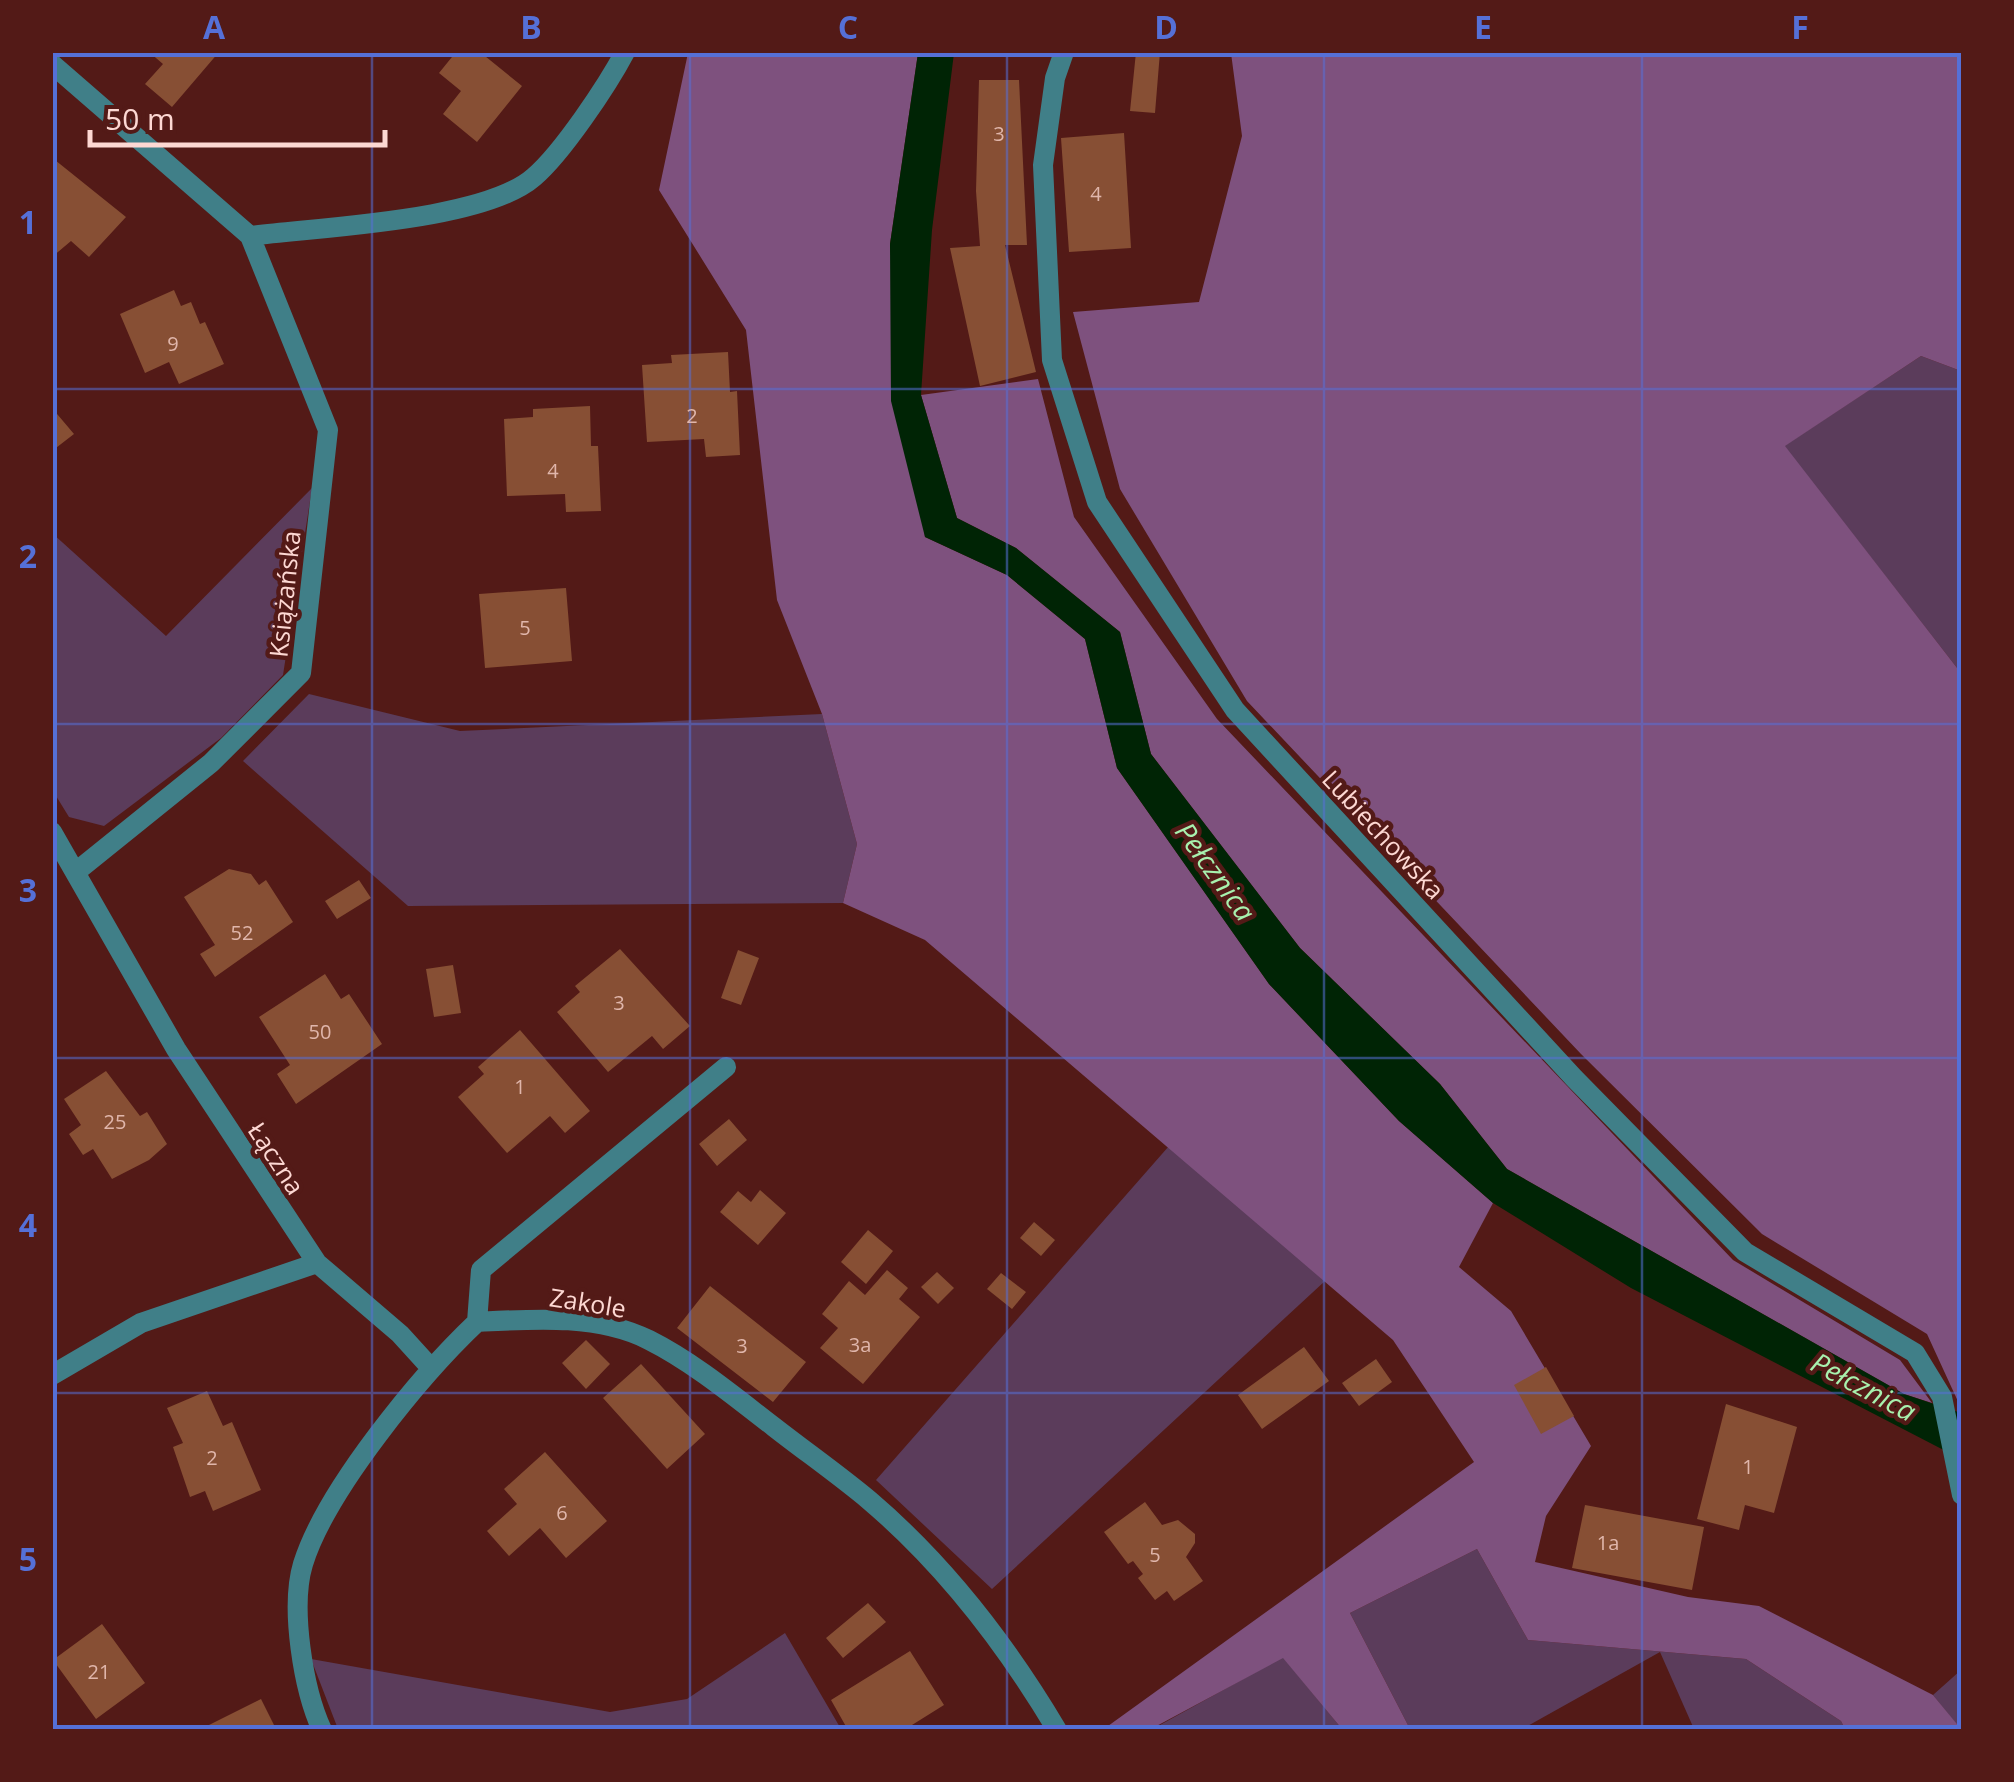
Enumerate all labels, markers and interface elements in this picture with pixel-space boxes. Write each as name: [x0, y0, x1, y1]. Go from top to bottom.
text: A: [203, 5, 226, 48]
text: B: [520, 5, 542, 48]
text: C: [838, 5, 858, 48]
text: D: [1154, 5, 1178, 48]
text: E: [1474, 5, 1492, 48]
text: F: [1791, 5, 1809, 48]
scale bar: [90, 85, 385, 147]
text: 50 m: [105, 98, 175, 139]
house number: 3: [993, 120, 1005, 147]
house number: 4: [1090, 180, 1102, 207]
text: 1: [19, 200, 37, 243]
house number: 9: [167, 330, 179, 357]
house number: 2: [686, 402, 698, 429]
house number: 4: [547, 457, 559, 484]
street label: Książańska: [260, 529, 308, 659]
text: 2: [19, 534, 37, 577]
house number: 5: [519, 614, 531, 641]
street label: Lubiechowska: [1315, 762, 1453, 906]
water label: Pełcznica: [1167, 814, 1265, 928]
text: 3: [19, 868, 37, 911]
house number: 52: [231, 919, 253, 946]
house number: 3: [613, 989, 625, 1016]
house number: 50: [309, 1018, 331, 1045]
house number: 1: [514, 1073, 526, 1100]
house number: 25: [104, 1108, 126, 1135]
street label: Łączna: [241, 1115, 313, 1201]
text: 4: [19, 1203, 37, 1246]
street label: Zakole: [547, 1279, 629, 1325]
house number: 3a: [849, 1331, 871, 1358]
house number: 3: [736, 1332, 748, 1359]
water label: Pełcznica: [1805, 1343, 1923, 1430]
house number: 2: [206, 1444, 218, 1471]
house number: 1: [1742, 1453, 1754, 1480]
house number: 6: [556, 1499, 568, 1526]
house number: 1a: [1597, 1529, 1619, 1556]
text: 5: [19, 1537, 37, 1580]
house number: 5: [1149, 1541, 1161, 1568]
house number: 21: [88, 1658, 110, 1685]

